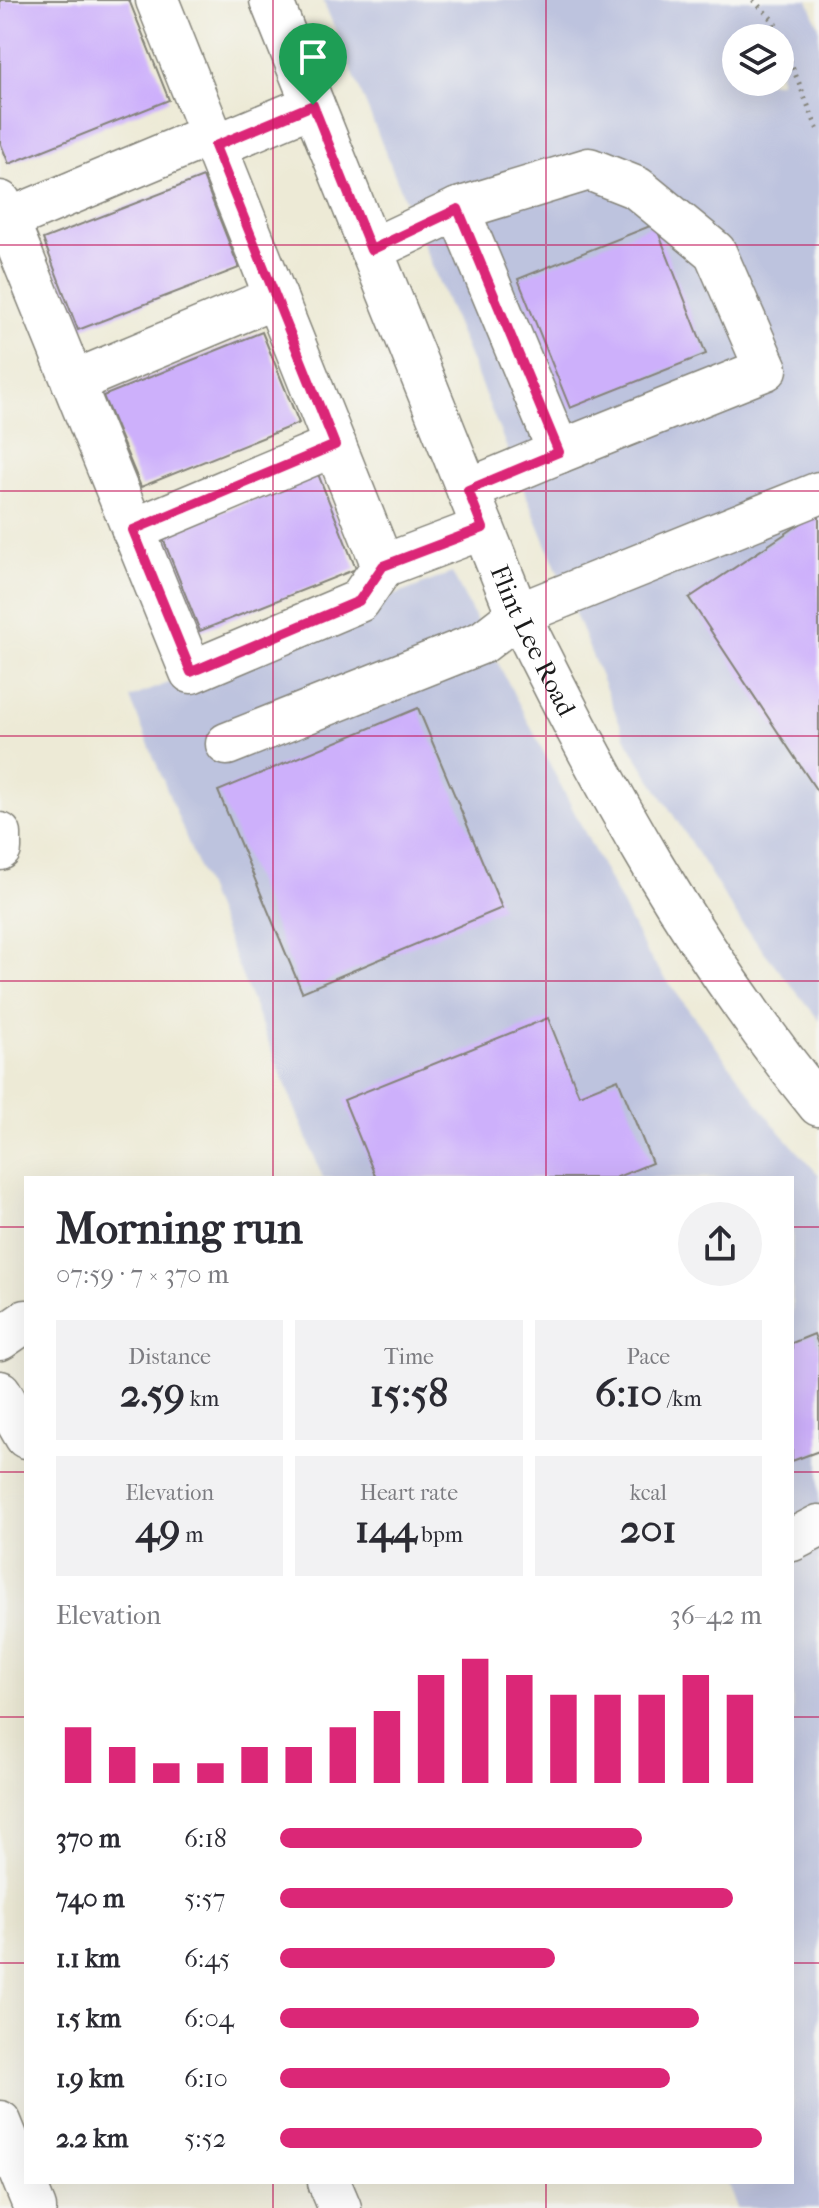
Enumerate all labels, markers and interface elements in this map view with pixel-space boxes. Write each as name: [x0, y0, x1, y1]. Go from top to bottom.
pin: [279, 23, 347, 105]
map controls: [722, 24, 794, 96]
button: layers: [722, 24, 794, 96]
icon: arrive: [291, 35, 335, 79]
street label: Flint Lee Road: [484, 561, 583, 722]
button: share: [678, 1202, 762, 1286]
text: Morning run: [56, 1203, 303, 1254]
text: 07:59 · 7 × 370 m: [56, 1259, 229, 1290]
text: Distance: [128, 1344, 211, 1370]
text: Time: [384, 1344, 434, 1370]
text: Pace: [626, 1344, 670, 1370]
text: 2.59: [120, 1370, 185, 1416]
text: 15:58: [370, 1370, 448, 1416]
text: 6:10: [595, 1370, 662, 1416]
text: km: [185, 1386, 219, 1412]
text: /km: [662, 1386, 702, 1412]
text: Elevation: [125, 1480, 214, 1506]
text: Heart rate: [360, 1480, 458, 1506]
text: kcal: [630, 1480, 667, 1506]
text: 49: [136, 1506, 180, 1552]
text: 144: [355, 1506, 417, 1552]
text: 201: [620, 1506, 677, 1552]
text: m: [180, 1522, 203, 1548]
text: bpm: [417, 1522, 463, 1548]
text: Elevation: [56, 1600, 161, 1631]
text: 36–42 m: [670, 1600, 762, 1631]
text: 370 m: [56, 1823, 121, 1854]
text: 6:18: [184, 1823, 227, 1854]
text: 740 m: [56, 1883, 125, 1914]
text: 5:57: [184, 1883, 225, 1914]
text: 1.1 km: [56, 1943, 120, 1974]
text: 6:45: [184, 1943, 230, 1974]
text: 1.5 km: [56, 2003, 121, 2034]
text: 6:04: [184, 2003, 234, 2034]
text: 1.9 km: [56, 2063, 124, 2094]
text: 6:10: [184, 2063, 228, 2094]
text: 2.2 km: [56, 2123, 128, 2154]
text: 5:52: [184, 2123, 226, 2154]

